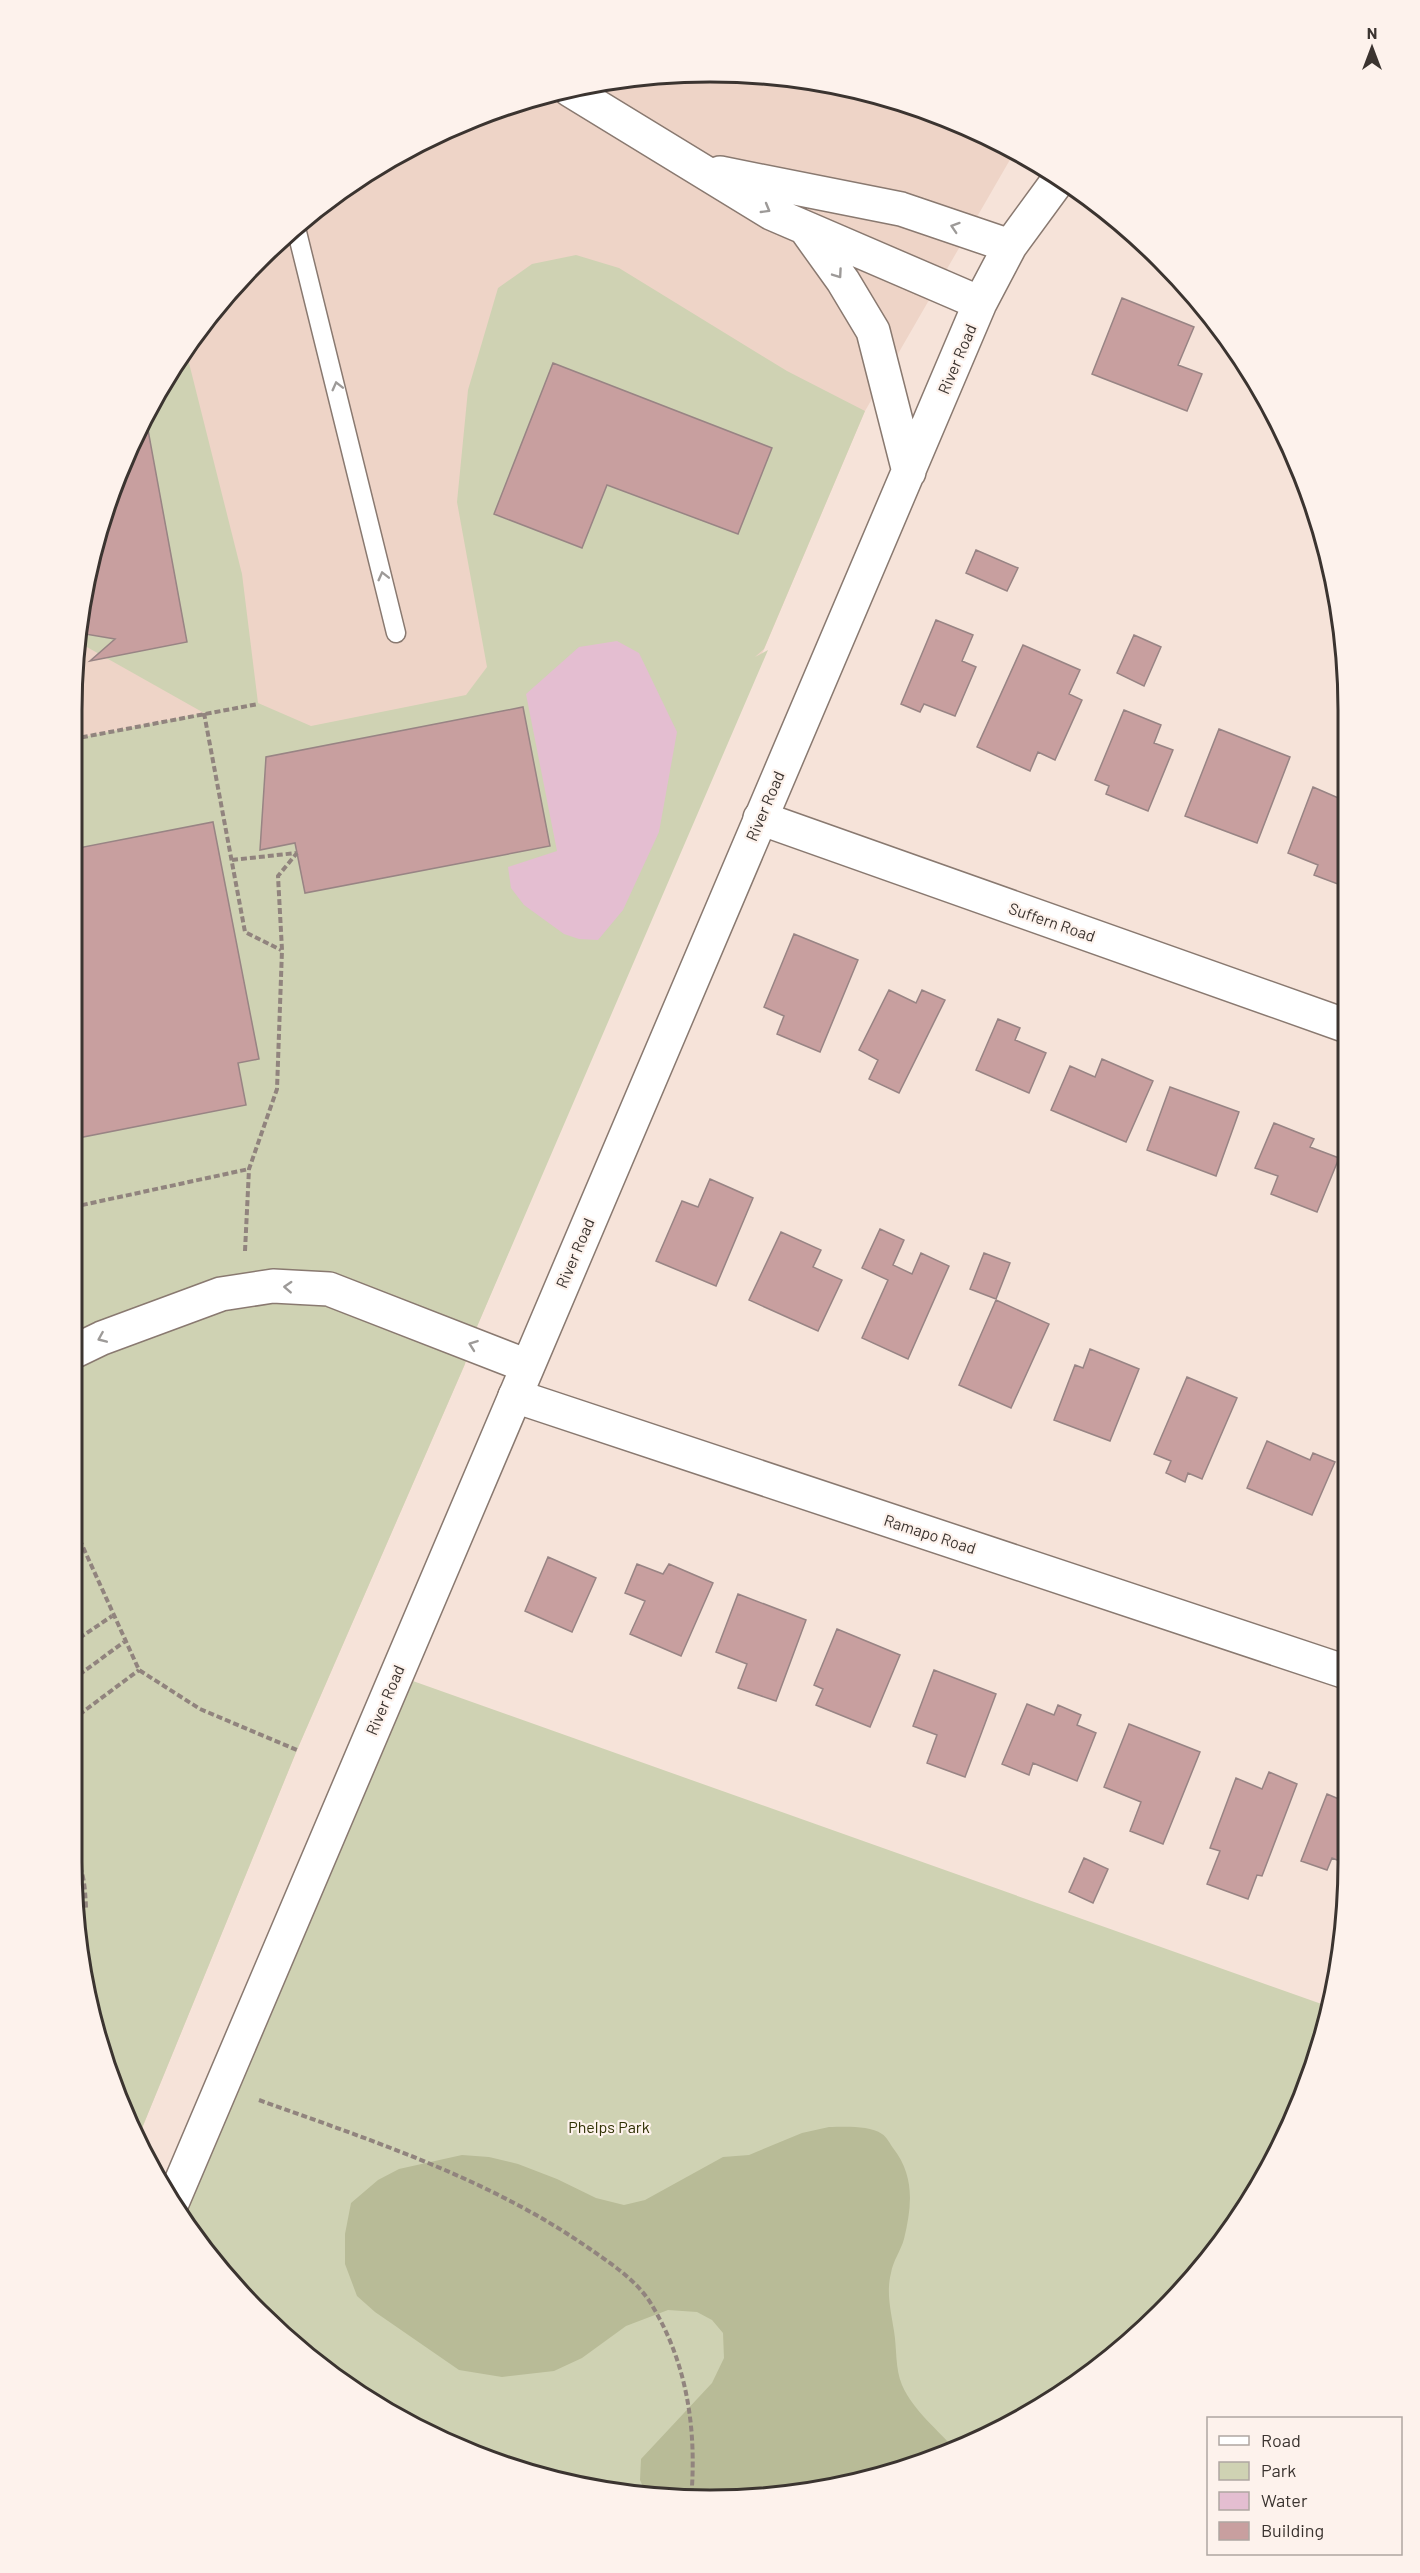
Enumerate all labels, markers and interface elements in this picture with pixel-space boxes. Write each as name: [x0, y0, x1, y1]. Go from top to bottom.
north arrow: [1342, 18, 1402, 78]
text: N: [1367, 23, 1377, 42]
one-way arrow: [760, 202, 770, 213]
one-way arrow: [950, 222, 961, 234]
one-way arrow: [831, 267, 842, 278]
street label: River Road: [933, 321, 980, 397]
one-way arrow: [331, 382, 344, 392]
one-way arrow: [377, 571, 390, 581]
street label: River Road: [741, 768, 788, 844]
street label: Suffern Road: [1006, 898, 1098, 945]
street label: River Road: [551, 1215, 598, 1291]
one-way arrow: [284, 1280, 293, 1293]
one-way arrow: [97, 1331, 108, 1343]
one-way arrow: [468, 1339, 478, 1352]
street label: Ramapo Road: [882, 1510, 978, 1557]
street label: River Road: [361, 1662, 408, 1738]
park label: Phelps Park: [568, 2117, 650, 2136]
legend: [1207, 2417, 1402, 2555]
text: Road: [1261, 2429, 1301, 2451]
text: Park: [1261, 2459, 1296, 2481]
text: Water: [1261, 2489, 1308, 2511]
text: Building: [1261, 2519, 1324, 2541]

